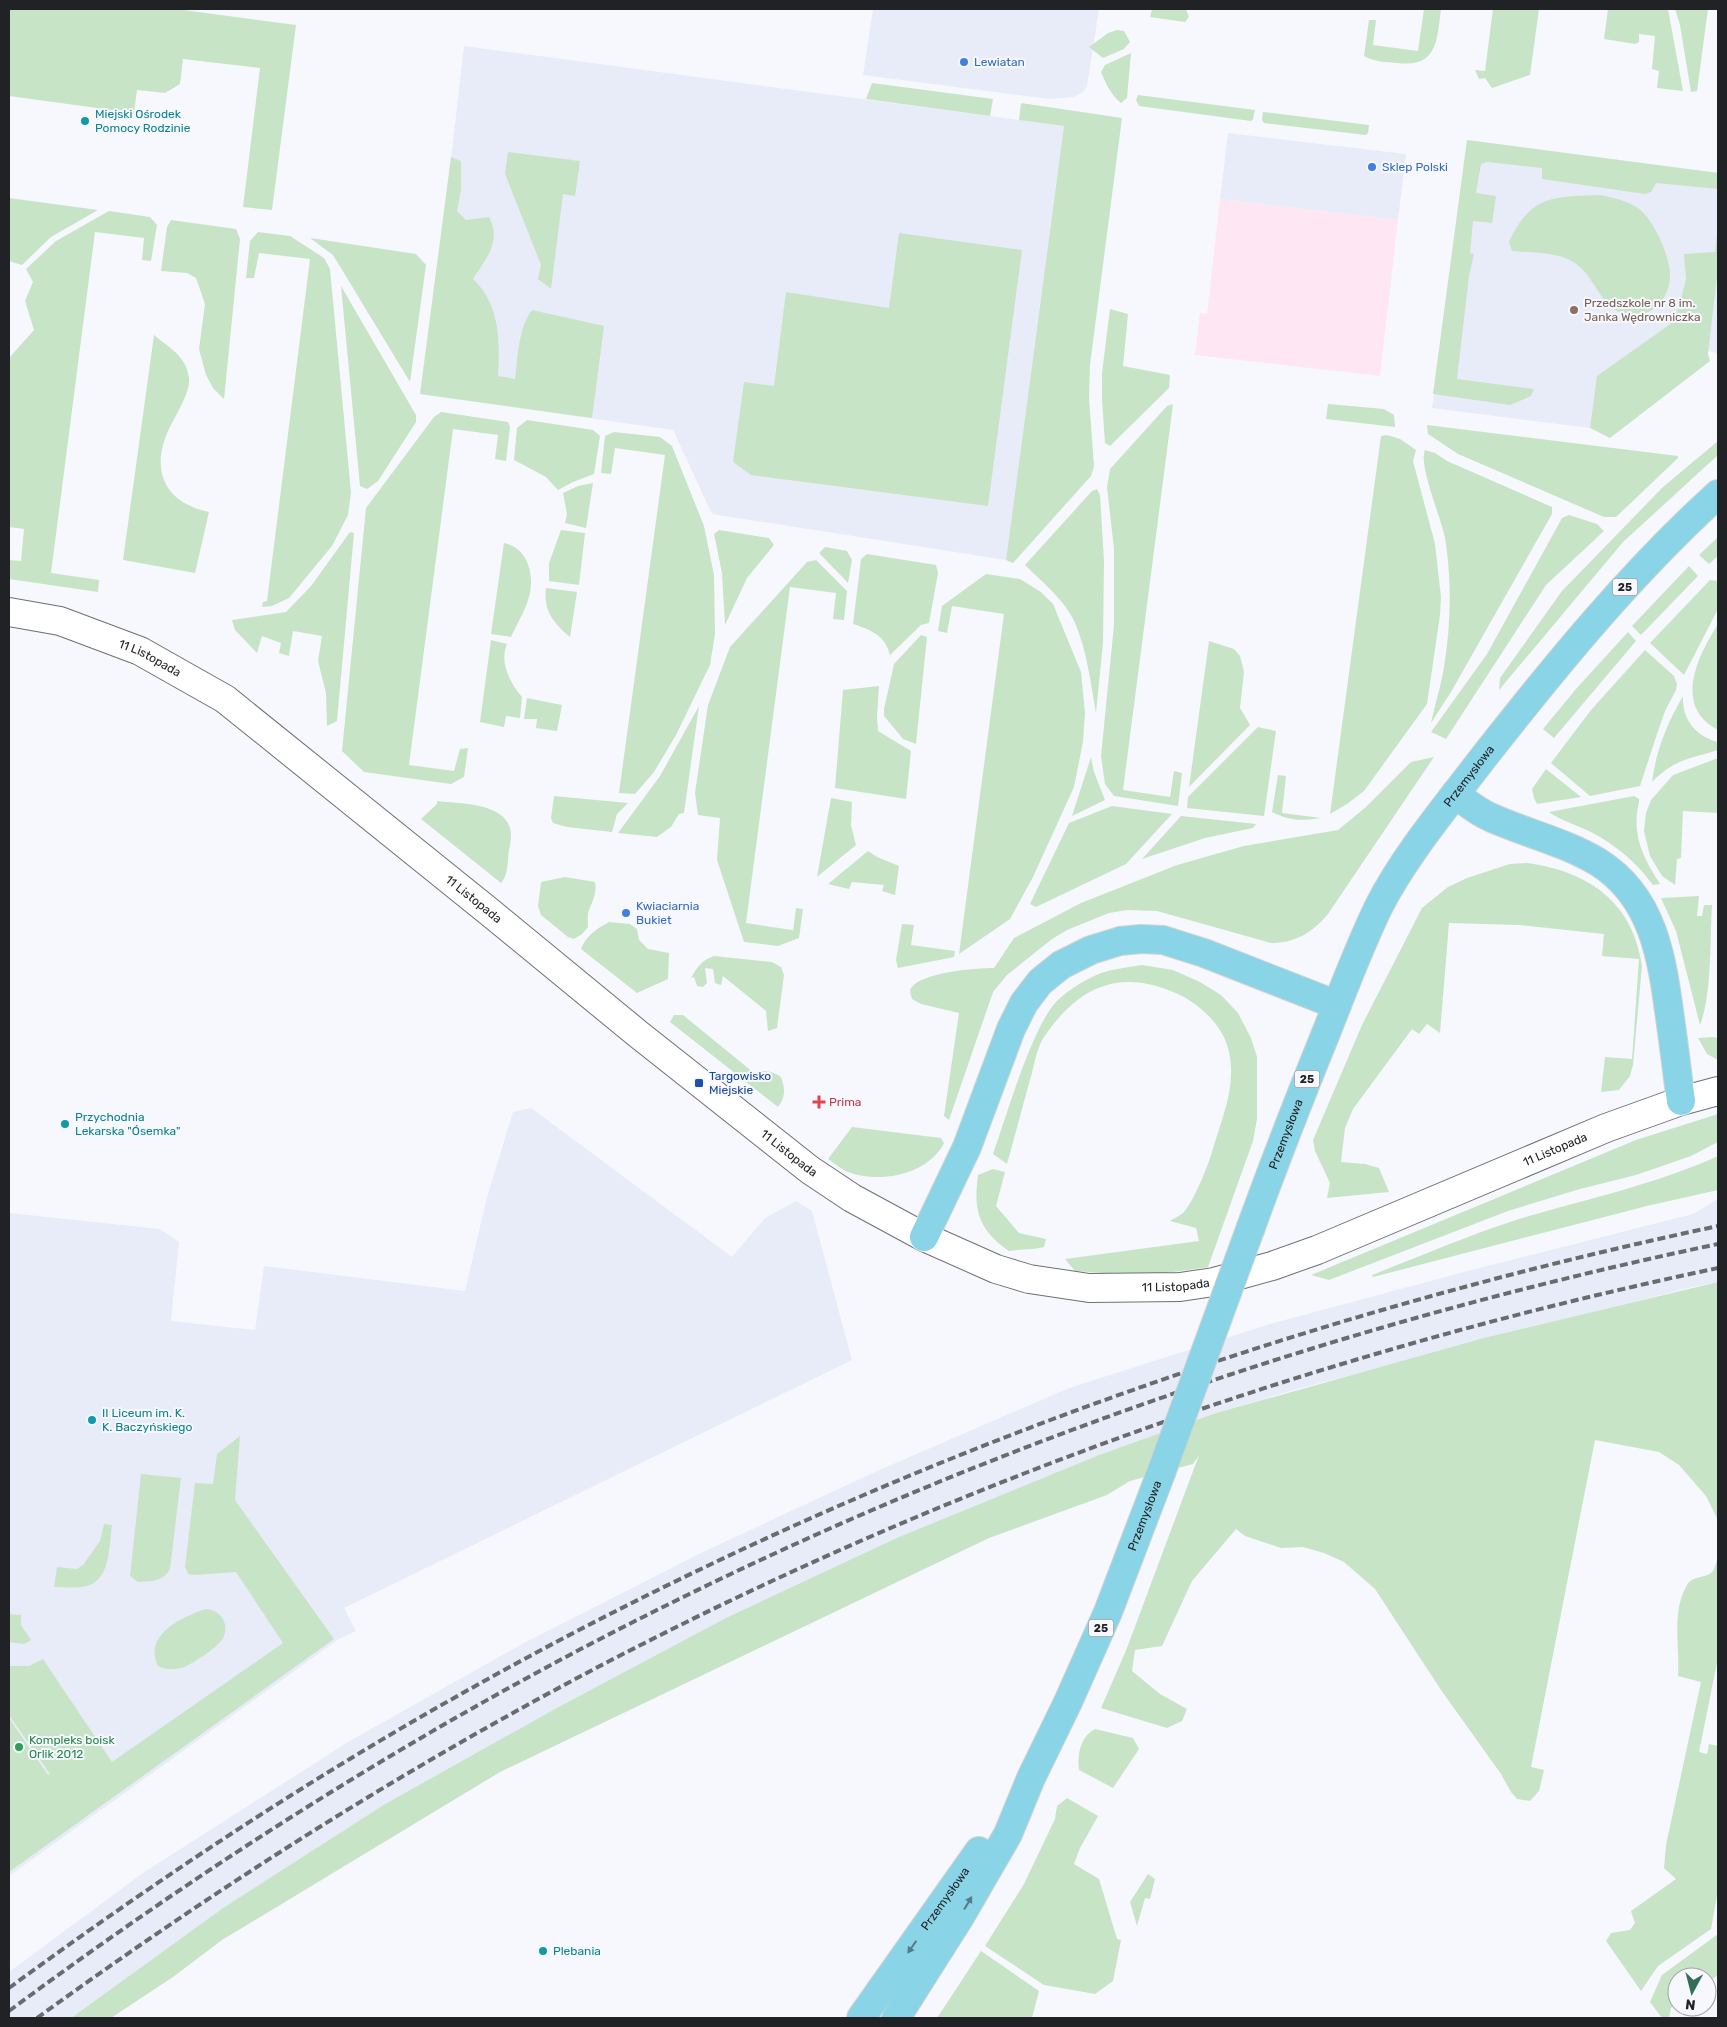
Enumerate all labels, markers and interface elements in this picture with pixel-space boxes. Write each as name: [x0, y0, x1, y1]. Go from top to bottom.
place label: Lewiatan: [974, 55, 1025, 69]
marker: Lewiatan: [958, 56, 970, 68]
place label: Miejski Ośrodek Pomocy Rodzinie: [95, 107, 191, 135]
marker: Miejski Ośrodek Pomocy Rodzinie: [79, 115, 91, 127]
place label: Sklep Polski: [1382, 160, 1448, 174]
marker: Sklep Polski: [1366, 161, 1378, 173]
place label: Przedszkole nr 8 im. Janka Wędrowniczka: [1584, 296, 1701, 324]
marker: Przedszkole nr 8 im. Janka Wędrowniczka: [1568, 304, 1580, 316]
road number: 25: [1612, 578, 1638, 596]
street label: 11 Listopada: [117, 637, 183, 680]
street label: Przemysłowa: [1441, 742, 1497, 810]
street label: 11 Listopada: [443, 872, 505, 926]
place label: Kwiaciarnia Bukiet: [636, 899, 699, 927]
marker: Kwiaciarnia Bukiet: [620, 907, 632, 919]
place label: Targowisko Miejskie: [709, 1069, 771, 1097]
road number: 25: [1294, 1070, 1320, 1088]
marker: Targowisko Miejskie: [693, 1077, 705, 1089]
place label: Prima: [829, 1095, 861, 1109]
marker: Prima: [813, 1096, 825, 1108]
street label: Przemysłowa: [1266, 1097, 1306, 1171]
place label: Przychodnia Lekarska "Ósemka": [75, 1110, 180, 1138]
marker: Przychodnia Lekarska "Ósemka": [59, 1118, 71, 1130]
street label: 11 Listopada: [758, 1127, 820, 1180]
street label: 11 Listopada: [1521, 1130, 1589, 1169]
street label: 11 Listopada: [1142, 1276, 1211, 1294]
place label: II Liceum im. K. K. Baczyńskiego: [102, 1406, 193, 1434]
marker: II Liceum im. K. K. Baczyńskiego: [86, 1414, 98, 1426]
street label: Przemysłowa: [1125, 1479, 1164, 1553]
road number: 25: [1088, 1620, 1114, 1636]
place label: Kompleks boisk Orlik 2012: [29, 1733, 115, 1761]
marker: Kompleks boisk Orlik 2012: [13, 1741, 25, 1753]
street label: Przemysłowa: [918, 1864, 972, 1933]
one-way arrow: [963, 1896, 972, 1909]
one-way arrow: [907, 1940, 917, 1954]
place label: Plebania: [553, 1944, 601, 1958]
marker: Plebania: [537, 1945, 549, 1957]
north arrow: [1667, 1967, 1717, 2017]
text: N: [1684, 1995, 1697, 2013]

